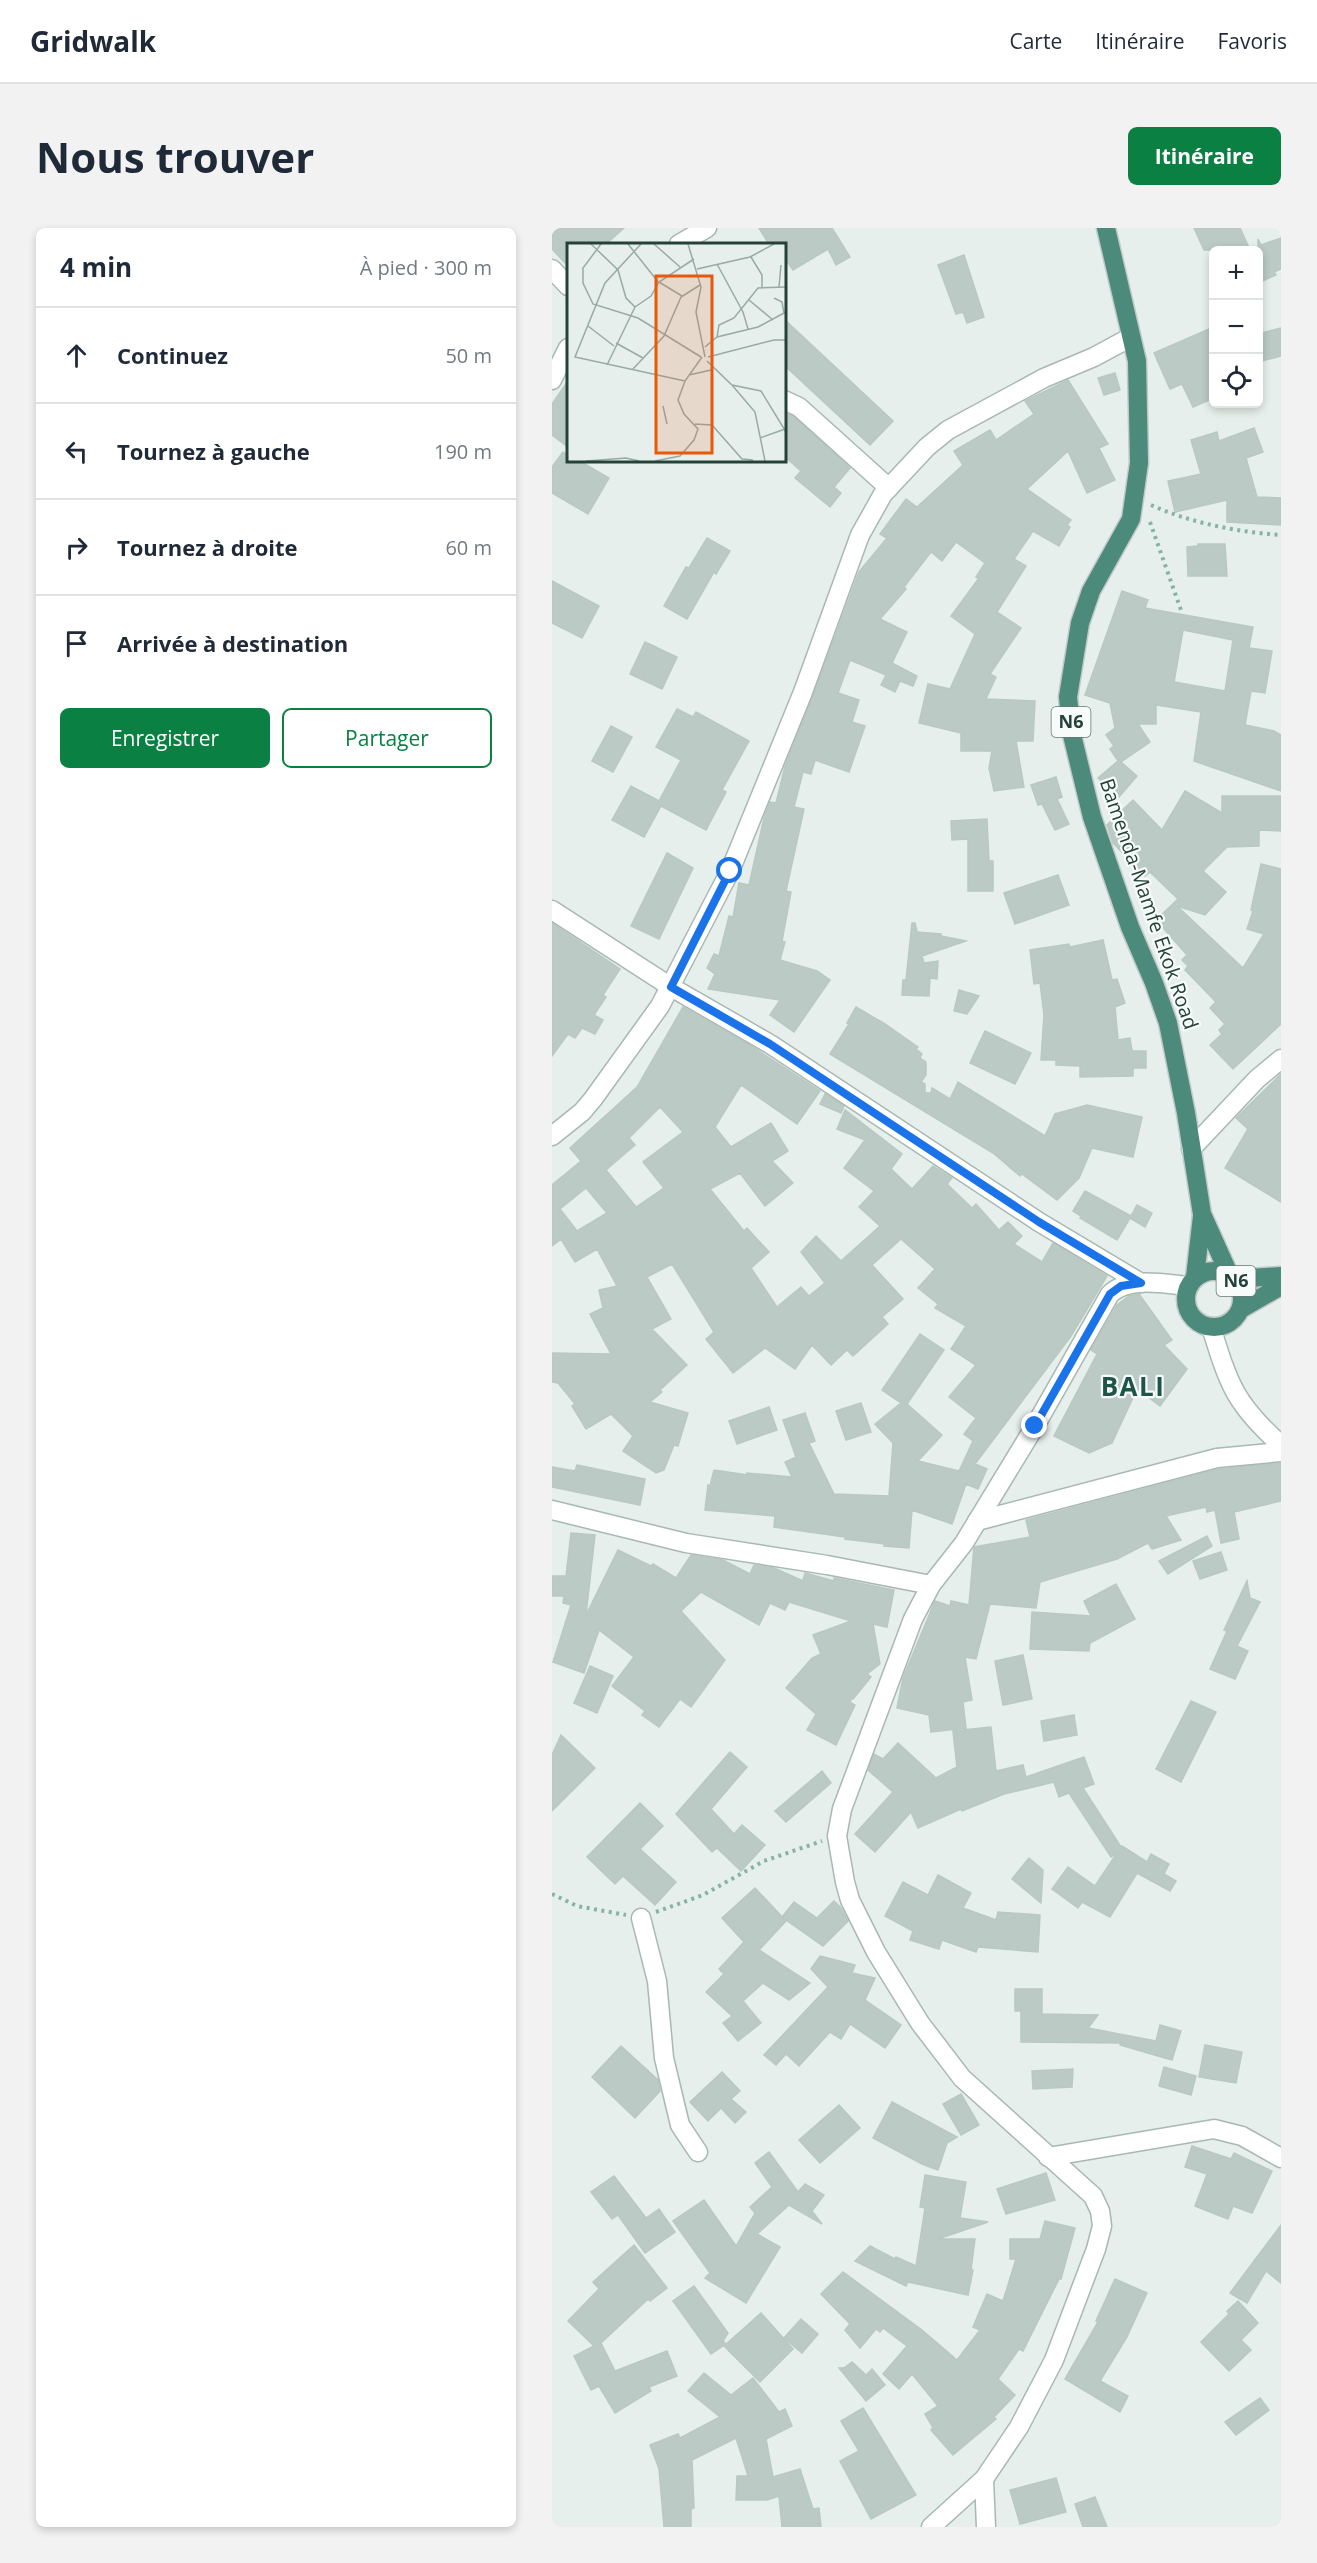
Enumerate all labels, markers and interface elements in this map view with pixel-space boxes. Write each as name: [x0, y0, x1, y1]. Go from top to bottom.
text: Gridwalk: [30, 22, 156, 60]
text: Carte: [1009, 27, 1062, 55]
text: Itinéraire: [1095, 27, 1184, 55]
text: Favoris: [1217, 27, 1287, 55]
button: Itinéraire: [1128, 127, 1281, 185]
text: Nous trouver: [36, 128, 314, 185]
inset map: [567, 243, 786, 462]
map controls: [1209, 246, 1263, 408]
button: +: [1209, 246, 1263, 300]
text: 4 min: [60, 249, 132, 285]
text: À pied · 300 m: [360, 254, 492, 281]
button: −: [1209, 300, 1263, 354]
icon: ahead: [60, 339, 93, 372]
text: Continuez: [117, 340, 228, 370]
text: 50 m: [445, 342, 492, 369]
button: locate: [1209, 354, 1263, 408]
icon: left: [60, 435, 93, 468]
text: Tournez à gauche: [117, 436, 310, 466]
text: 190 m: [434, 438, 492, 465]
icon: right: [60, 531, 93, 564]
text: Tournez à droite: [117, 532, 298, 562]
text: 60 m: [445, 534, 492, 561]
icon: arrive: [60, 627, 93, 660]
text: Arrivée à destination: [117, 628, 348, 658]
road number: N6: [1052, 707, 1090, 737]
button: Enregistrer: [60, 708, 270, 768]
button: Partager: [282, 708, 492, 768]
street label: Bamenda-Mamfe Ekok Road: [1094, 775, 1205, 1033]
route start: [716, 857, 742, 883]
road number: N6: [1216, 1266, 1256, 1296]
district label: BALI: [1101, 1368, 1165, 1404]
route end: [1021, 1412, 1047, 1438]

